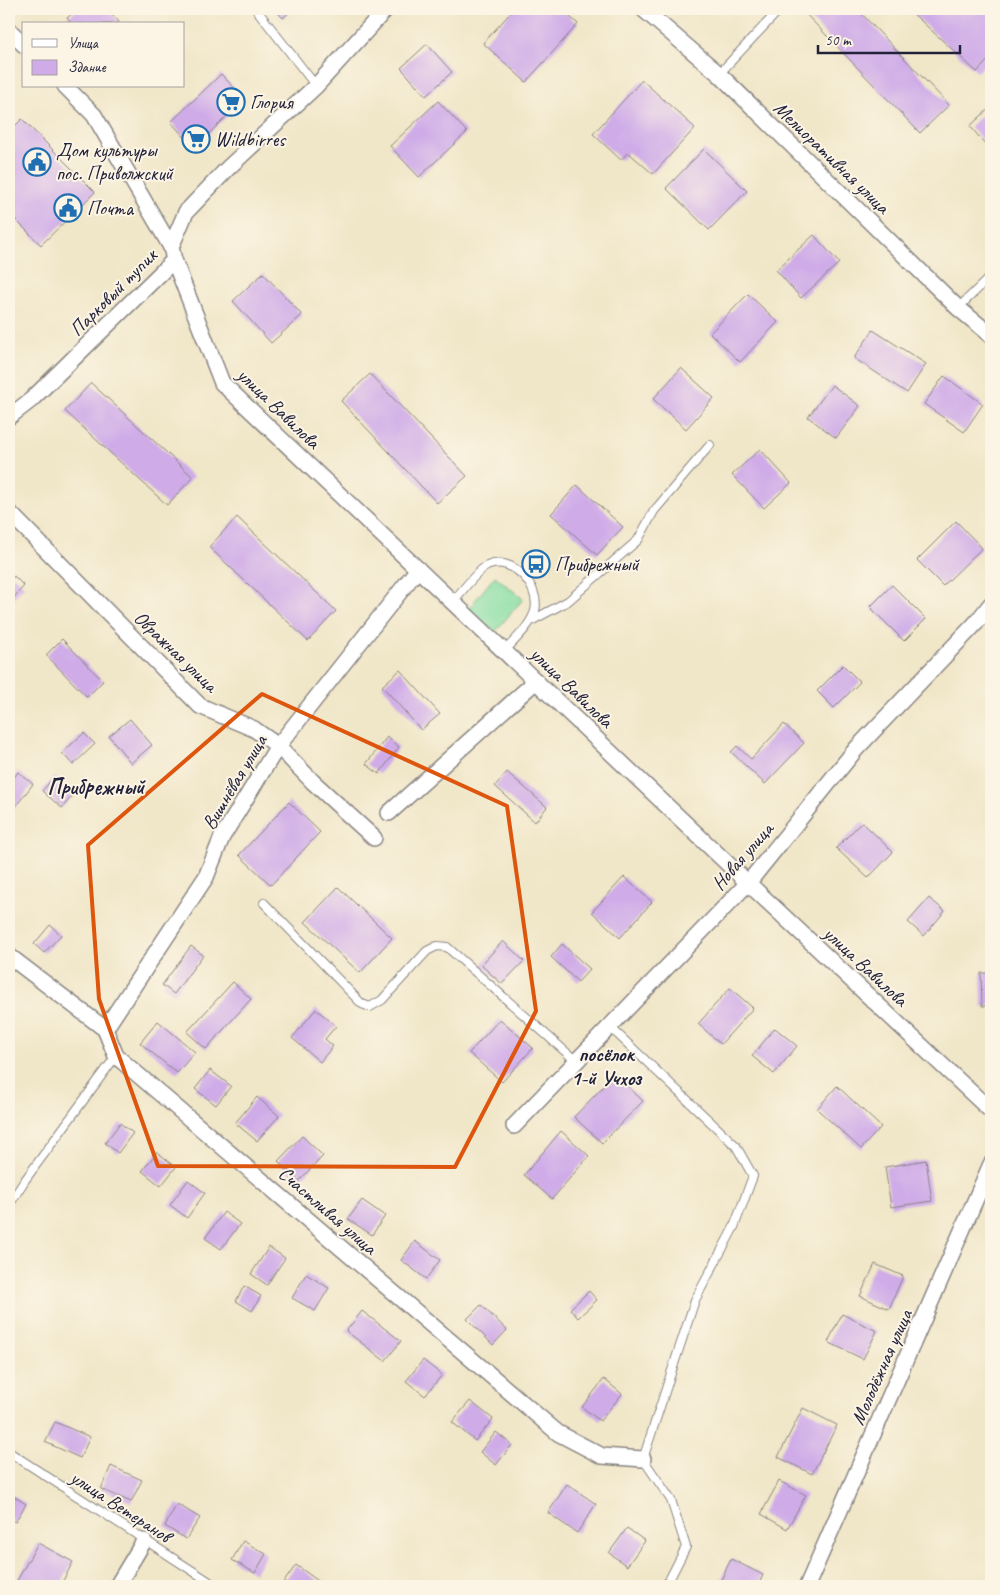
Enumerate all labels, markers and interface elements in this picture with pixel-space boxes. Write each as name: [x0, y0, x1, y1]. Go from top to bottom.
legend: [22, 22, 185, 88]
scale bar: [818, 22, 960, 54]
text: 50 m: [825, 31, 852, 50]
text: Улица: [68, 34, 99, 53]
text: Здание: [68, 58, 107, 77]
supermarket icon: Глория: [216, 87, 246, 117]
place label: Глория: [250, 90, 295, 115]
street label: Мелиоративная улица: [768, 96, 896, 220]
supermarket icon: Wildbirres: [181, 124, 211, 154]
place label: Wildbirres: [215, 127, 287, 152]
place label: Дом культуры пос. Приволжский: [56, 138, 175, 186]
public building icon: Дом культуры пос. Приволжский: [22, 147, 52, 177]
public building icon: Почта: [53, 193, 83, 223]
place label: Почта: [87, 196, 135, 221]
street label: Парковый тупик: [64, 242, 164, 342]
street label: улица Вавилова: [231, 362, 326, 455]
bus stop icon: Прибрежный: [521, 549, 551, 579]
place label: Прибрежный: [555, 552, 641, 577]
street label: Овражная улица: [129, 605, 224, 699]
street label: улица Вавилова: [524, 641, 619, 734]
street label: Вишнёвая улица: [196, 729, 273, 834]
district label: Прибрежный: [48, 773, 146, 801]
street label: Новая улица: [706, 816, 780, 895]
street label: улица Вавилова: [818, 920, 914, 1013]
district label: посёлок 1-й Учхоз: [571, 1041, 643, 1091]
street label: Счастливая улица: [273, 1161, 383, 1261]
street label: Молодёжная улица: [845, 1304, 919, 1429]
street label: улица Ветеранов: [65, 1464, 179, 1550]

